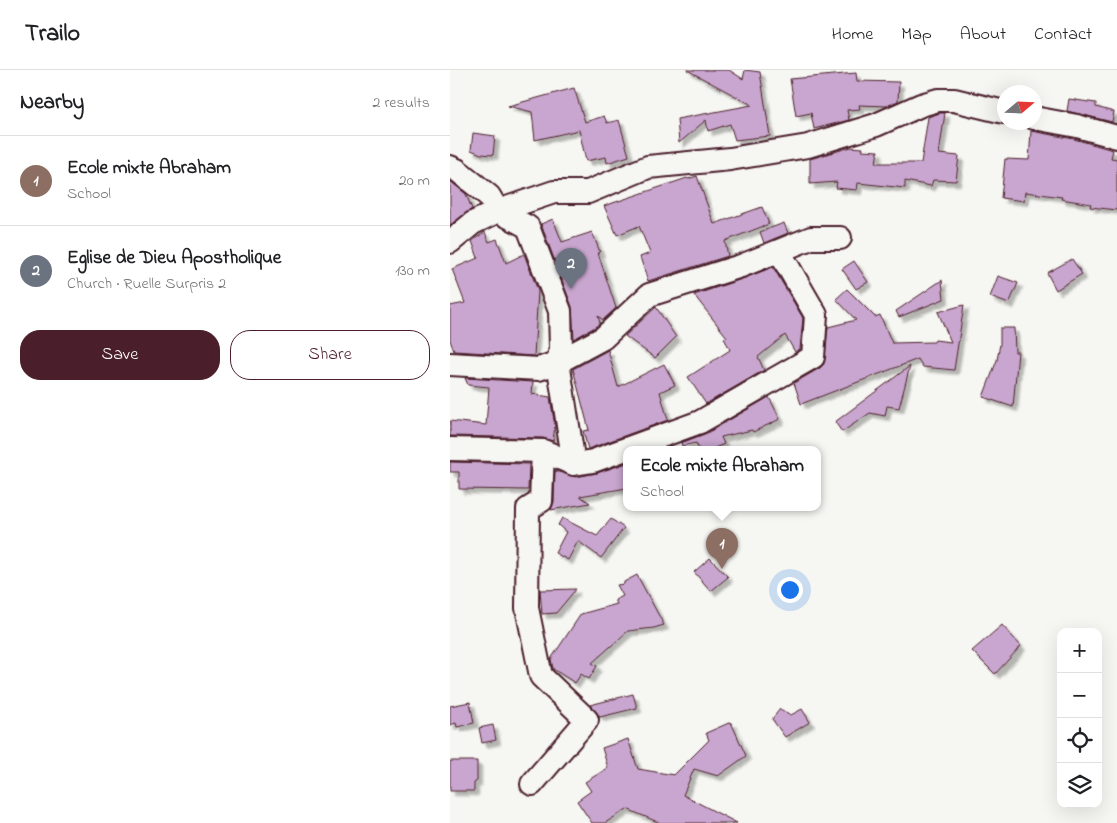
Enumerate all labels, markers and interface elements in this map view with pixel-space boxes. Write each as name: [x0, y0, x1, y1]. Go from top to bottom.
text: Trailo: [25, 17, 80, 52]
text: Home: [832, 22, 873, 48]
text: Map: [901, 22, 932, 48]
text: About: [960, 22, 1006, 48]
text: Contact: [1034, 22, 1092, 48]
north arrow: [997, 85, 1042, 130]
text: Nearby: [20, 88, 84, 118]
text: 2 results: [372, 91, 430, 115]
text: Ecole mixte Abraham: [67, 155, 231, 182]
text: 1: [33, 169, 39, 193]
text: 20 m: [399, 169, 430, 193]
text: School: [67, 182, 111, 206]
text: Eglise de Dieu Apostholique: [67, 245, 281, 272]
pin: 2: [555, 248, 587, 289]
text: 2: [32, 259, 40, 283]
text: 130 m: [395, 259, 430, 283]
text: Church · Ruelle Surpris 2: [67, 272, 226, 296]
button: Save: [20, 330, 220, 380]
button: Share: [230, 330, 430, 380]
popup: [623, 446, 821, 511]
text: Ecole mixte Abraham: [640, 453, 804, 480]
text: School: [640, 480, 684, 504]
pin: 1: [706, 528, 738, 569]
your location: [777, 577, 803, 603]
map controls: [1057, 628, 1102, 808]
button: +: [1057, 628, 1102, 673]
button: −: [1057, 673, 1102, 718]
button: locate: [1057, 718, 1102, 763]
button: layers: [1057, 763, 1102, 808]

